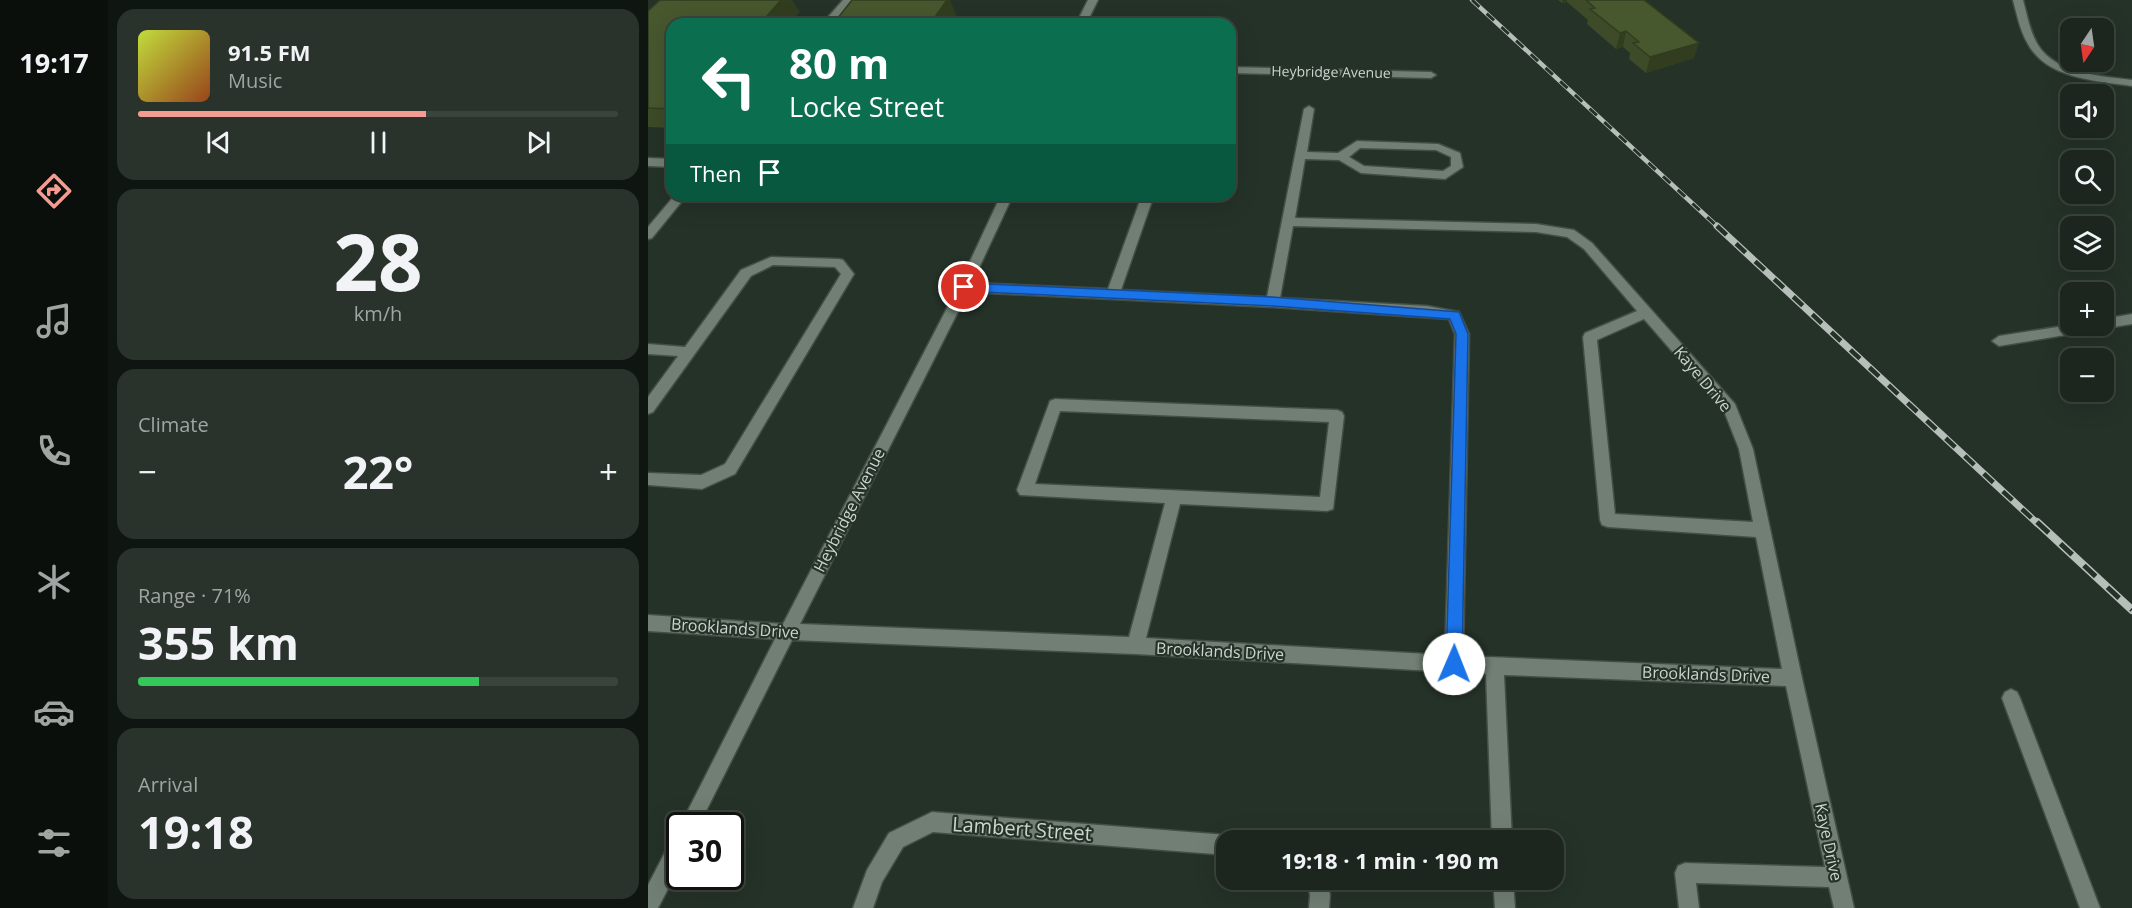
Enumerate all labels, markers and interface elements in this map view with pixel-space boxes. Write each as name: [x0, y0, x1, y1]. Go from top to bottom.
north arrow: [2060, 18, 2114, 72]
map controls: [2060, 18, 2114, 402]
text: 80 m: [789, 34, 889, 91]
text: 91.5 FM: [228, 37, 311, 67]
icon: left: [690, 42, 768, 120]
text: 19:17: [19, 44, 89, 81]
street label: Heybridge Avenue: [1271, 61, 1391, 82]
text: Music: [228, 67, 282, 94]
button: sound: [2060, 84, 2114, 138]
text: Locke Street: [789, 88, 944, 125]
icon: previous: [202, 126, 235, 159]
icon: pause: [362, 126, 395, 159]
icon: next: [522, 126, 555, 159]
button: search: [2060, 150, 2114, 204]
icon: arrive: [753, 156, 786, 189]
text: Then: [690, 158, 741, 188]
icon: directions: [33, 170, 75, 212]
text: 28: [333, 208, 423, 314]
button: layers: [2060, 216, 2114, 270]
pin: [938, 261, 989, 312]
icon: arrive: [947, 270, 980, 303]
button: +: [2060, 282, 2114, 336]
icon: music: [33, 300, 75, 342]
text: km/h: [354, 300, 402, 327]
street label: Kaye Drive: [1669, 342, 1737, 416]
button: −: [2060, 348, 2114, 402]
text: Climate: [138, 411, 209, 438]
icon: phone: [33, 430, 75, 472]
text: 22°: [343, 441, 413, 502]
street label: Heybridge Avenue: [808, 444, 890, 576]
text: −: [138, 449, 157, 494]
text: +: [599, 449, 618, 494]
icon: climate: [33, 561, 75, 603]
text: Range · 71%: [138, 582, 251, 609]
text: 355 km: [138, 612, 299, 673]
street label: Brooklands Drive: [670, 613, 800, 643]
position arrow: [1422, 632, 1486, 696]
street label: Brooklands Drive: [1156, 637, 1285, 665]
street label: Brooklands Drive: [1642, 661, 1770, 687]
icon: car: [33, 691, 75, 733]
text: Arrival: [138, 771, 198, 798]
text: 19:18: [138, 801, 254, 862]
street label: Kaye Drive: [1810, 801, 1848, 883]
street label: Lambert Street: [951, 810, 1093, 847]
speed limit sign: 30: [666, 812, 744, 890]
icon: filters: [33, 822, 75, 864]
text: 19:18 · 1 min · 190 m: [1281, 845, 1499, 875]

